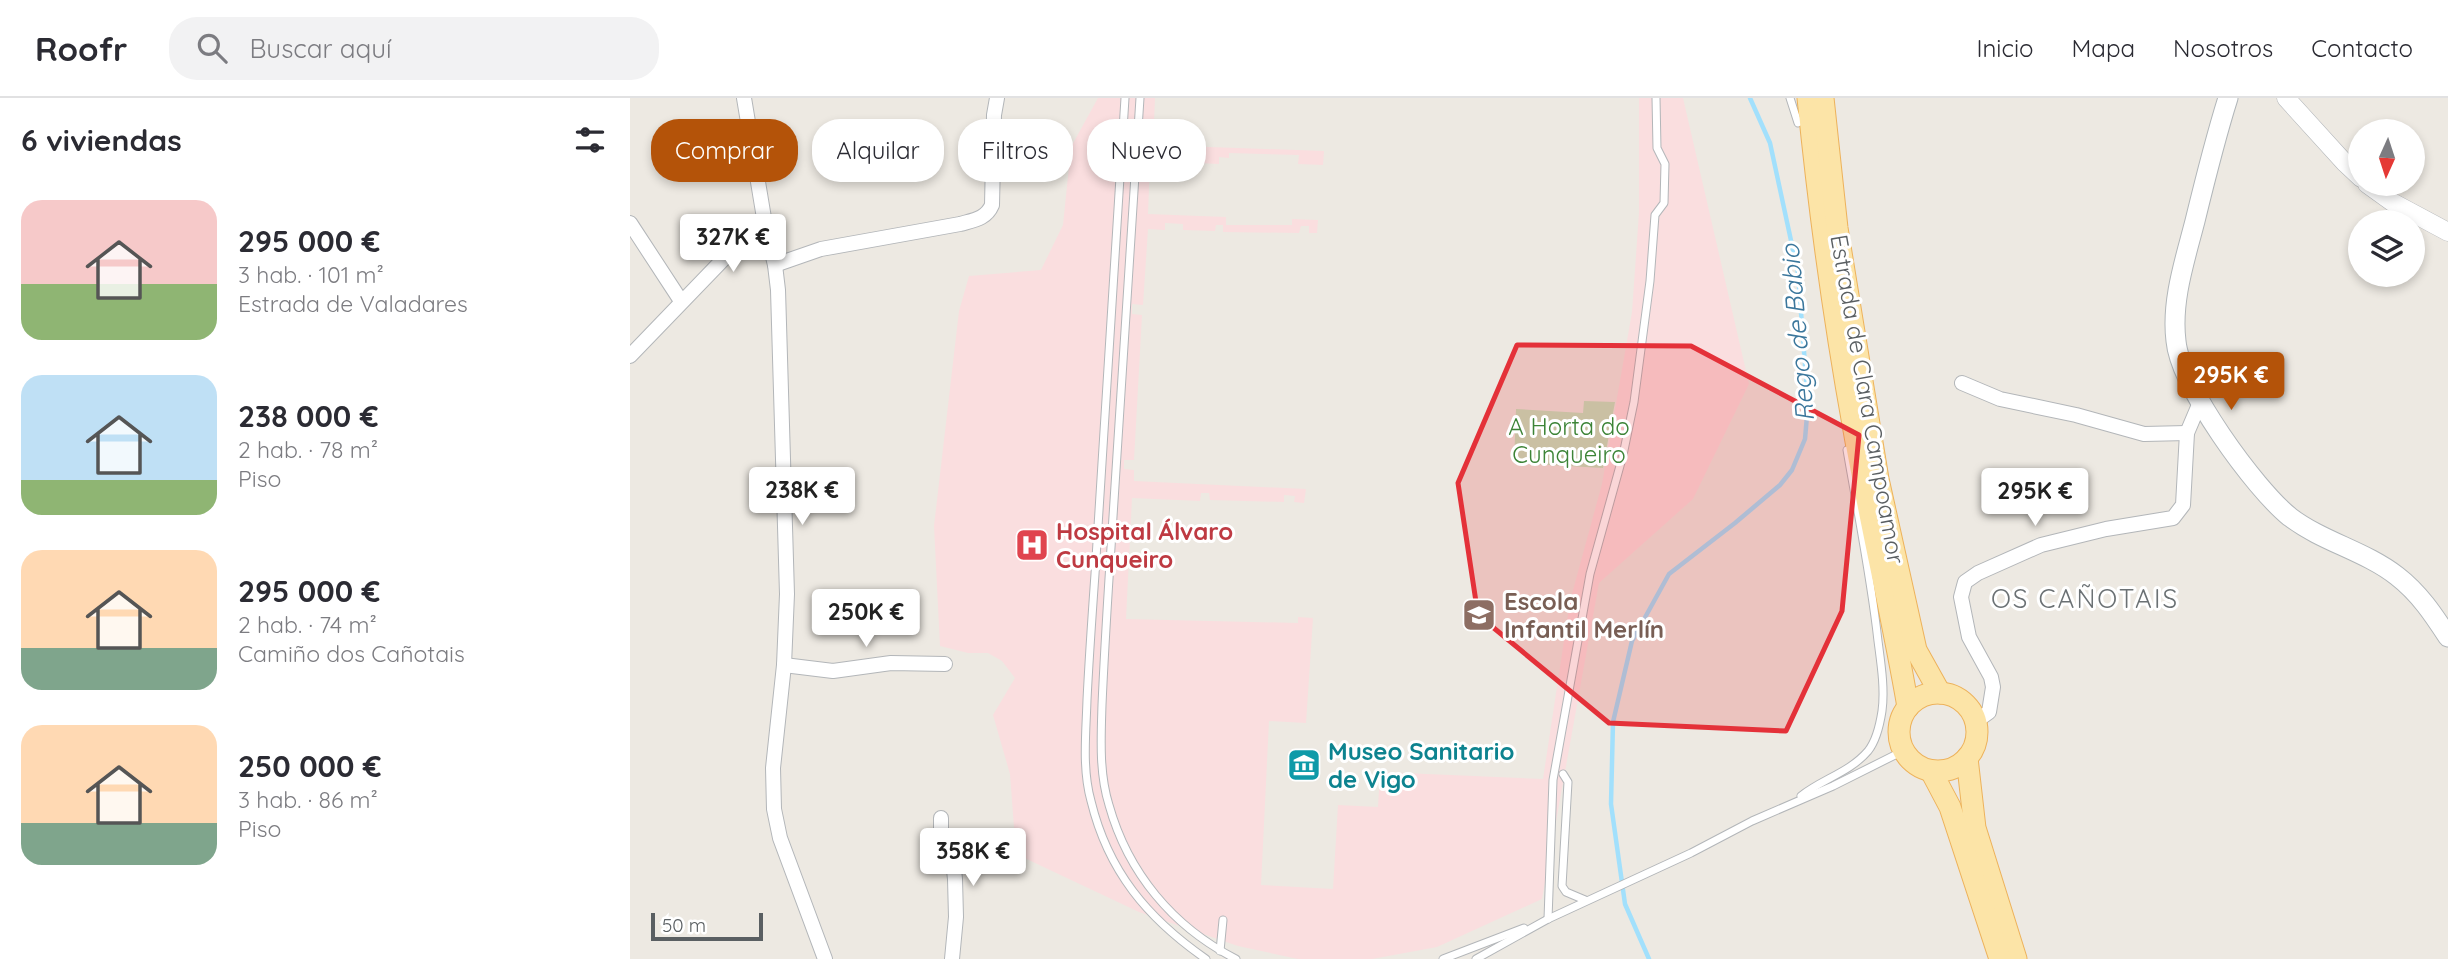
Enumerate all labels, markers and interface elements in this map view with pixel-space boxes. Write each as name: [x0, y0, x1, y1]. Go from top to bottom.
search box: [169, 17, 659, 80]
text: Roofr: [35, 28, 127, 69]
icon: search: [193, 29, 231, 67]
text: Buscar aquí: [249, 32, 392, 65]
text: Inicio: [1976, 33, 2034, 63]
text: Mapa: [2072, 33, 2135, 63]
text: Nosotros: [2173, 33, 2273, 63]
text: Contacto: [2311, 33, 2413, 63]
chip: Comprar: [651, 119, 798, 182]
chip: Alquilar: [812, 119, 944, 182]
chip: Filtros: [958, 119, 1073, 182]
chip: Nuevo: [1087, 119, 1206, 182]
north arrow: [2348, 119, 2426, 196]
map controls: [2348, 119, 2425, 287]
text: 6 viviendas: [21, 121, 182, 159]
icon: filters: [571, 121, 609, 159]
button: layers: [2348, 210, 2425, 287]
pin: 327K €: [676, 214, 790, 274]
text: 295 000 €: [238, 222, 380, 260]
text: 327K €: [696, 222, 770, 251]
icon: home: [77, 228, 161, 312]
street label: Estrada de Clara Campoamor: [1824, 232, 1912, 566]
water label: Rego de Babio: [1773, 242, 1821, 423]
text: 3 hab. · 101 m²: [238, 260, 384, 289]
text: Estrada de Valadares: [238, 289, 468, 318]
pin: 295K €: [2174, 352, 2288, 412]
text: 295K €: [2193, 360, 2269, 389]
text: 238 000 €: [238, 397, 379, 435]
icon: home: [77, 403, 161, 487]
park label: A Horta do Cunqueiro: [1508, 411, 1630, 469]
text: 2 hab. · 78 m²: [238, 435, 378, 464]
text: Piso: [238, 464, 281, 493]
pin: 238K €: [745, 468, 859, 527]
pin: 295K €: [1978, 468, 2092, 528]
text: 238K €: [765, 475, 839, 504]
text: 295K €: [1997, 476, 2073, 505]
place label: Hospital Álvaro Cunqueiro: [1056, 516, 1233, 574]
hospital icon: Hospital Álvaro Cunqueiro: [1013, 526, 1051, 564]
text: 295 000 €: [238, 572, 380, 610]
icon: home: [77, 578, 161, 662]
district label: OS CAÑOTAIS: [1991, 582, 2179, 615]
place label: Escola Infantil Merlín: [1504, 586, 1664, 644]
pin: 250K €: [809, 589, 923, 649]
school or university icon: Escola Infantil Merlín: [1460, 596, 1498, 634]
text: 250K €: [828, 597, 904, 626]
text: 2 hab. · 74 m²: [238, 610, 377, 639]
text: Camiño dos Cañotais: [238, 639, 465, 668]
place label: Museo Sanitario de Vigo: [1328, 736, 1515, 794]
museum icon: Museo Sanitario de Vigo: [1285, 746, 1323, 784]
text: 250 000 €: [238, 747, 382, 785]
icon: home: [77, 753, 161, 837]
text: 3 hab. · 86 m²: [238, 785, 378, 814]
text: Piso: [238, 814, 281, 843]
pin: 358K €: [916, 828, 1030, 888]
text: 358K €: [936, 836, 1010, 865]
scale bar: [651, 910, 763, 942]
text: 50 m: [662, 913, 706, 937]

